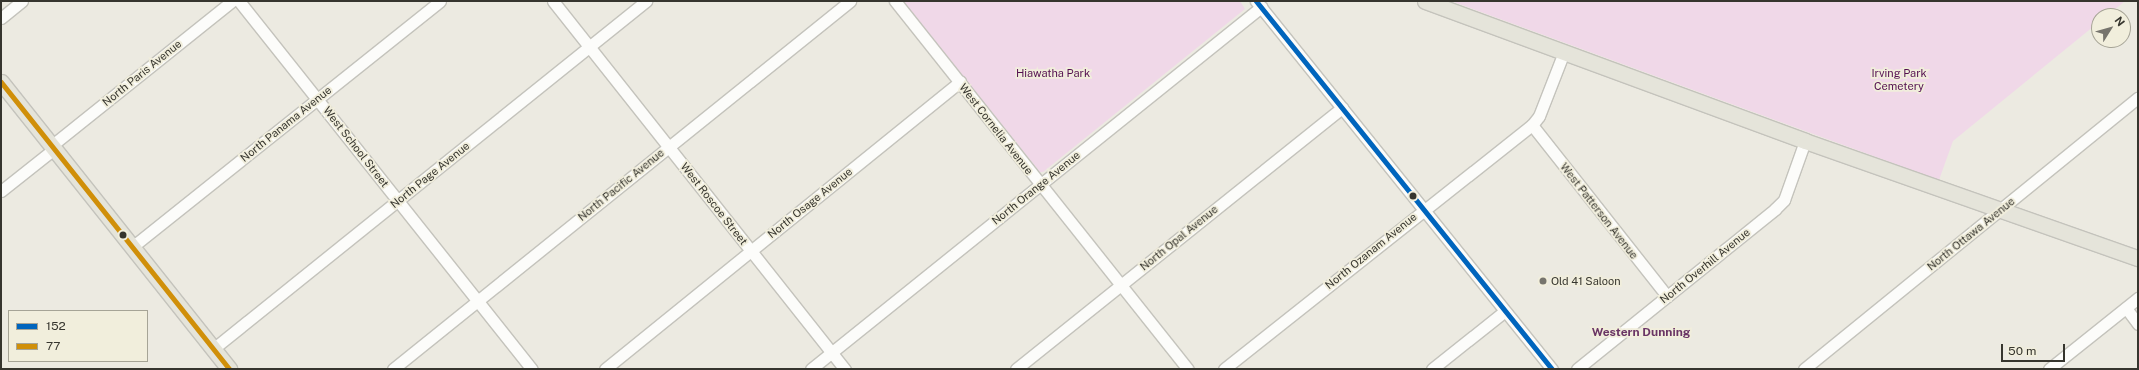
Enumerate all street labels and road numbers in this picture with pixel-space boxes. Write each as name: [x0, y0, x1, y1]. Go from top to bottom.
street label: North Paris Avenue: [100, 37, 184, 109]
street label: West Cornelia Avenue: [956, 81, 1036, 177]
street label: North Panama Avenue: [238, 83, 334, 165]
street label: West School Street: [320, 104, 392, 190]
street label: North Page Avenue: [388, 139, 472, 211]
street label: North Pacific Avenue: [575, 146, 667, 224]
street label: North Orange Avenue: [989, 148, 1083, 228]
street label: West Roscoe Street: [678, 160, 750, 248]
street label: West Patterson Avenue: [1557, 160, 1641, 262]
street label: North Osage Avenue: [765, 165, 855, 241]
street label: North Ottawa Avenue: [1925, 195, 2017, 273]
street label: North Opal Avenue: [1137, 203, 1221, 273]
street label: North Ozanam Avenue: [1323, 210, 1419, 292]
street label: North Overhill Avenue: [1657, 226, 1753, 306]

